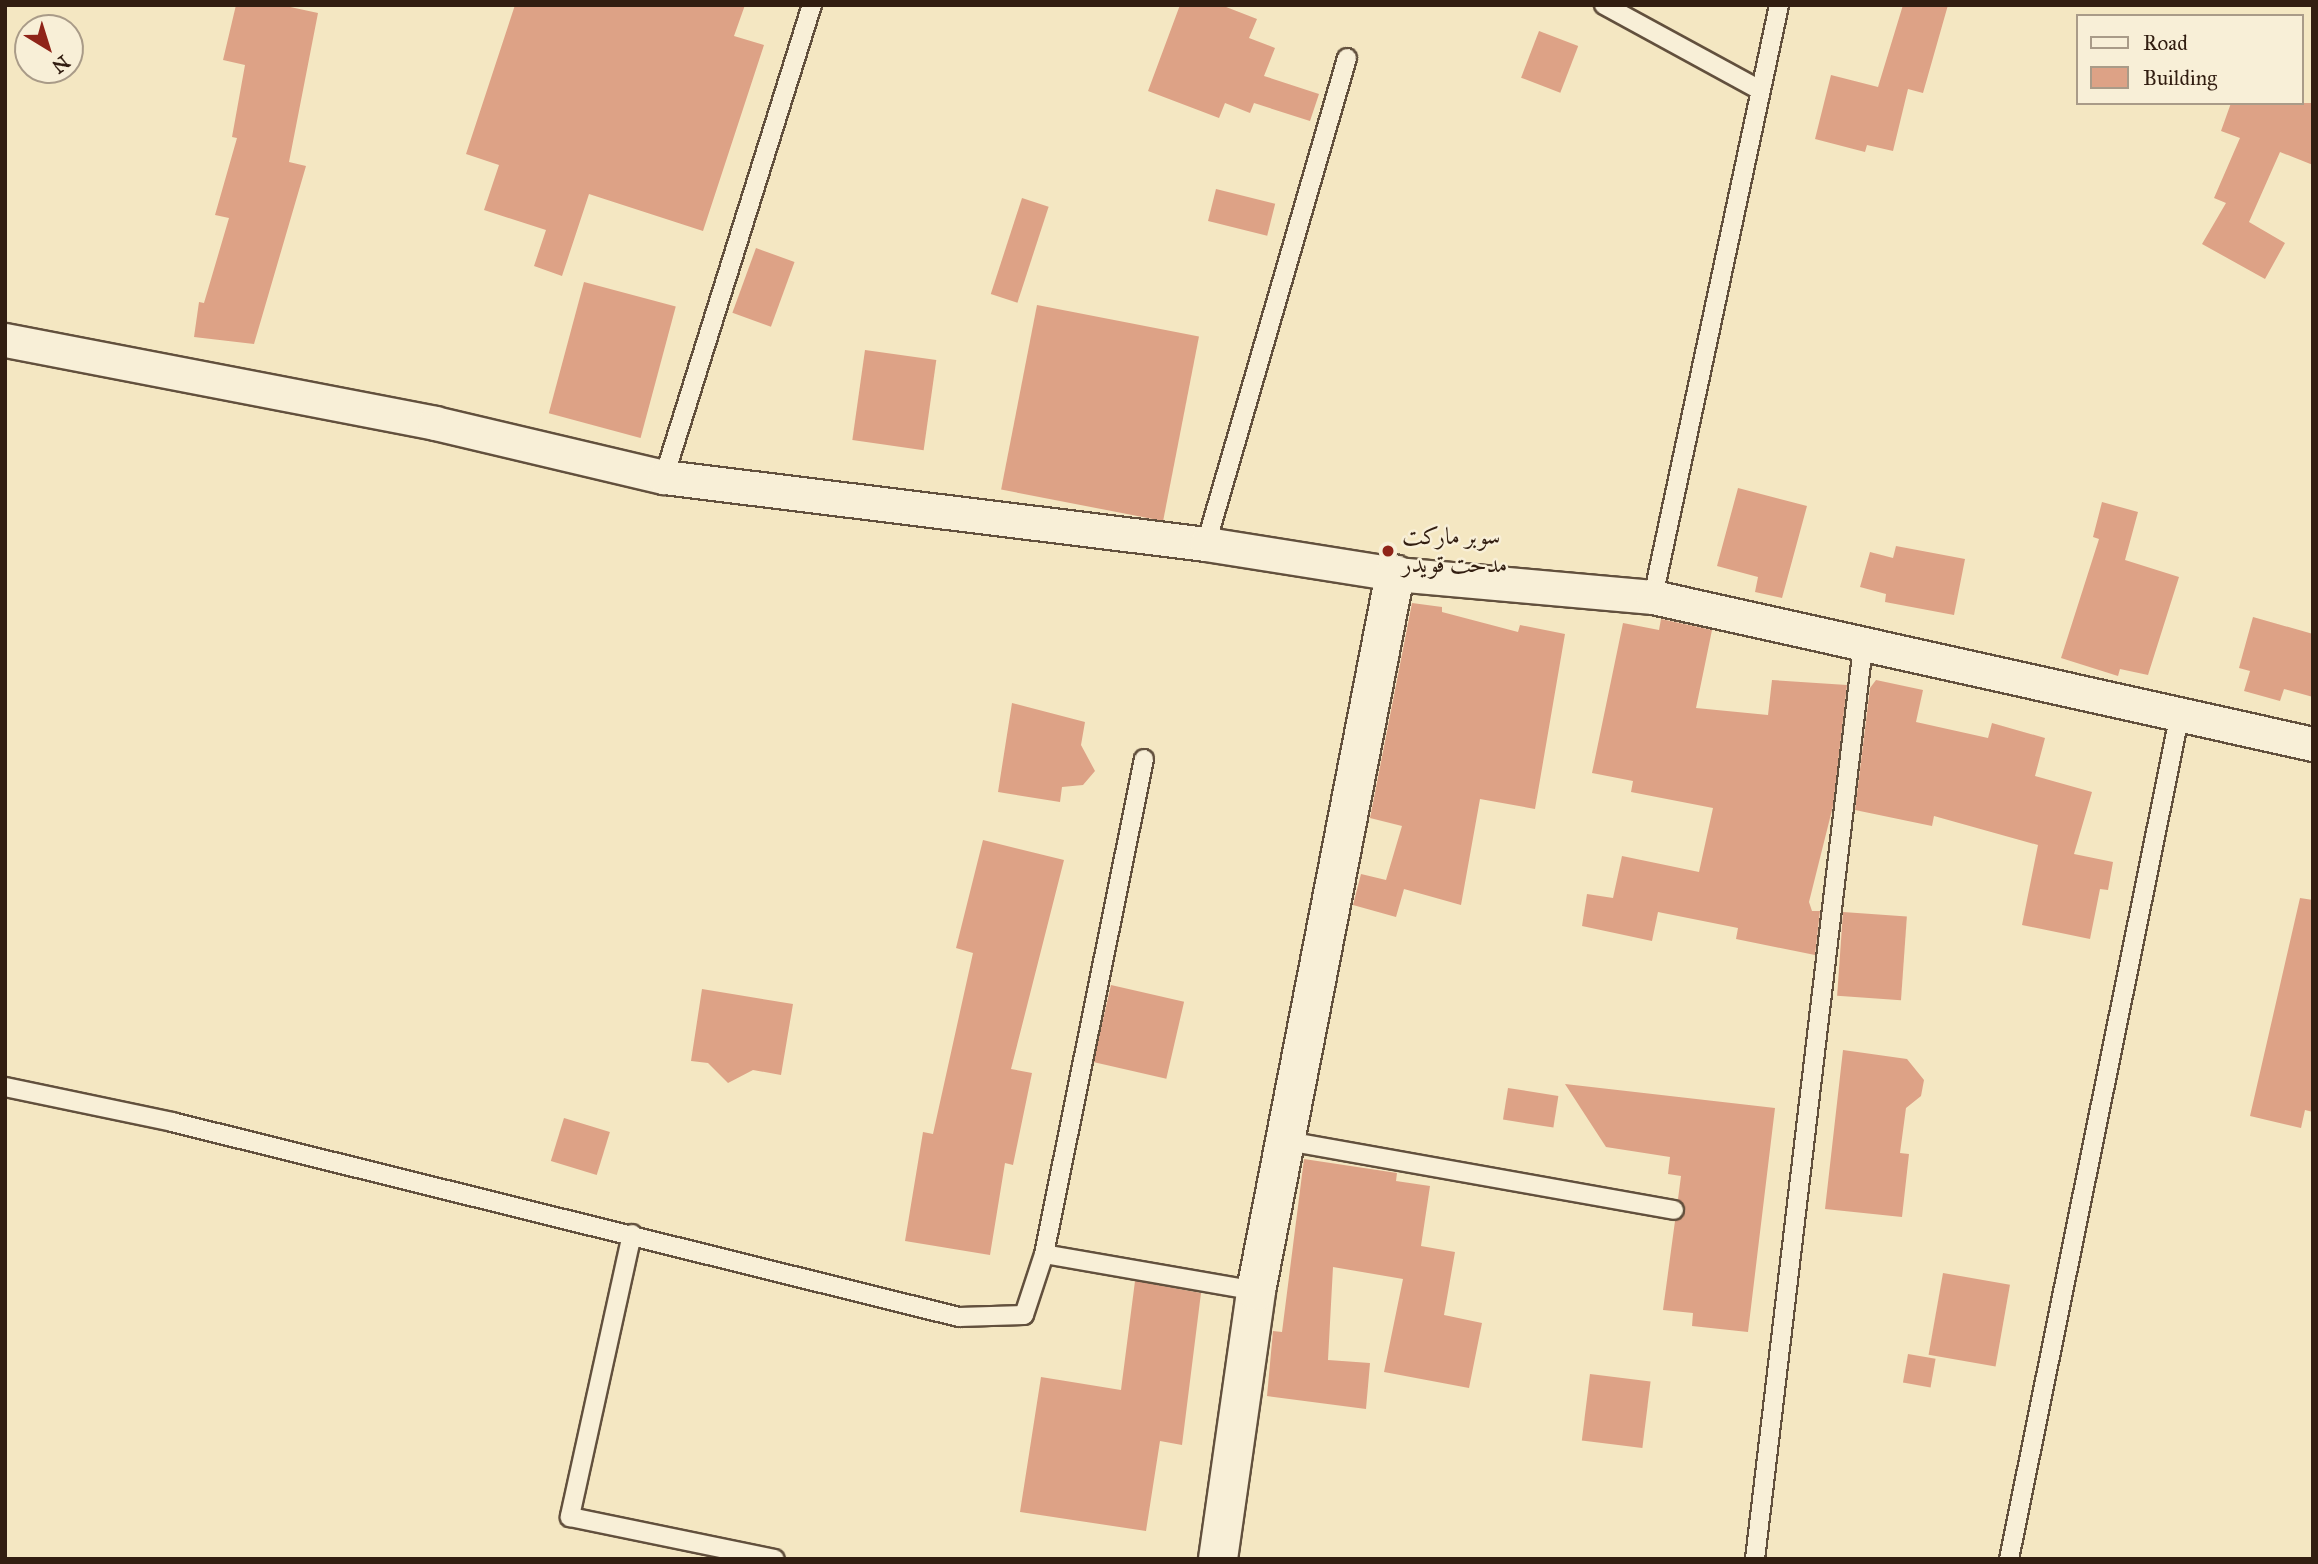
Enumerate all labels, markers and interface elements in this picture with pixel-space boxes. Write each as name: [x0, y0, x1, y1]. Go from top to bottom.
north arrow: [14, 14, 84, 84]
legend: [2076, 14, 2304, 105]
text: Road: [2143, 30, 2188, 56]
text: N: [48, 50, 74, 78]
text: Building: [2143, 65, 2217, 91]
place label: سوبر ماركت مدحت قويدر: [1402, 523, 1507, 579]
marker: سوبر ماركت مدحت قويدر: [1380, 543, 1396, 559]

